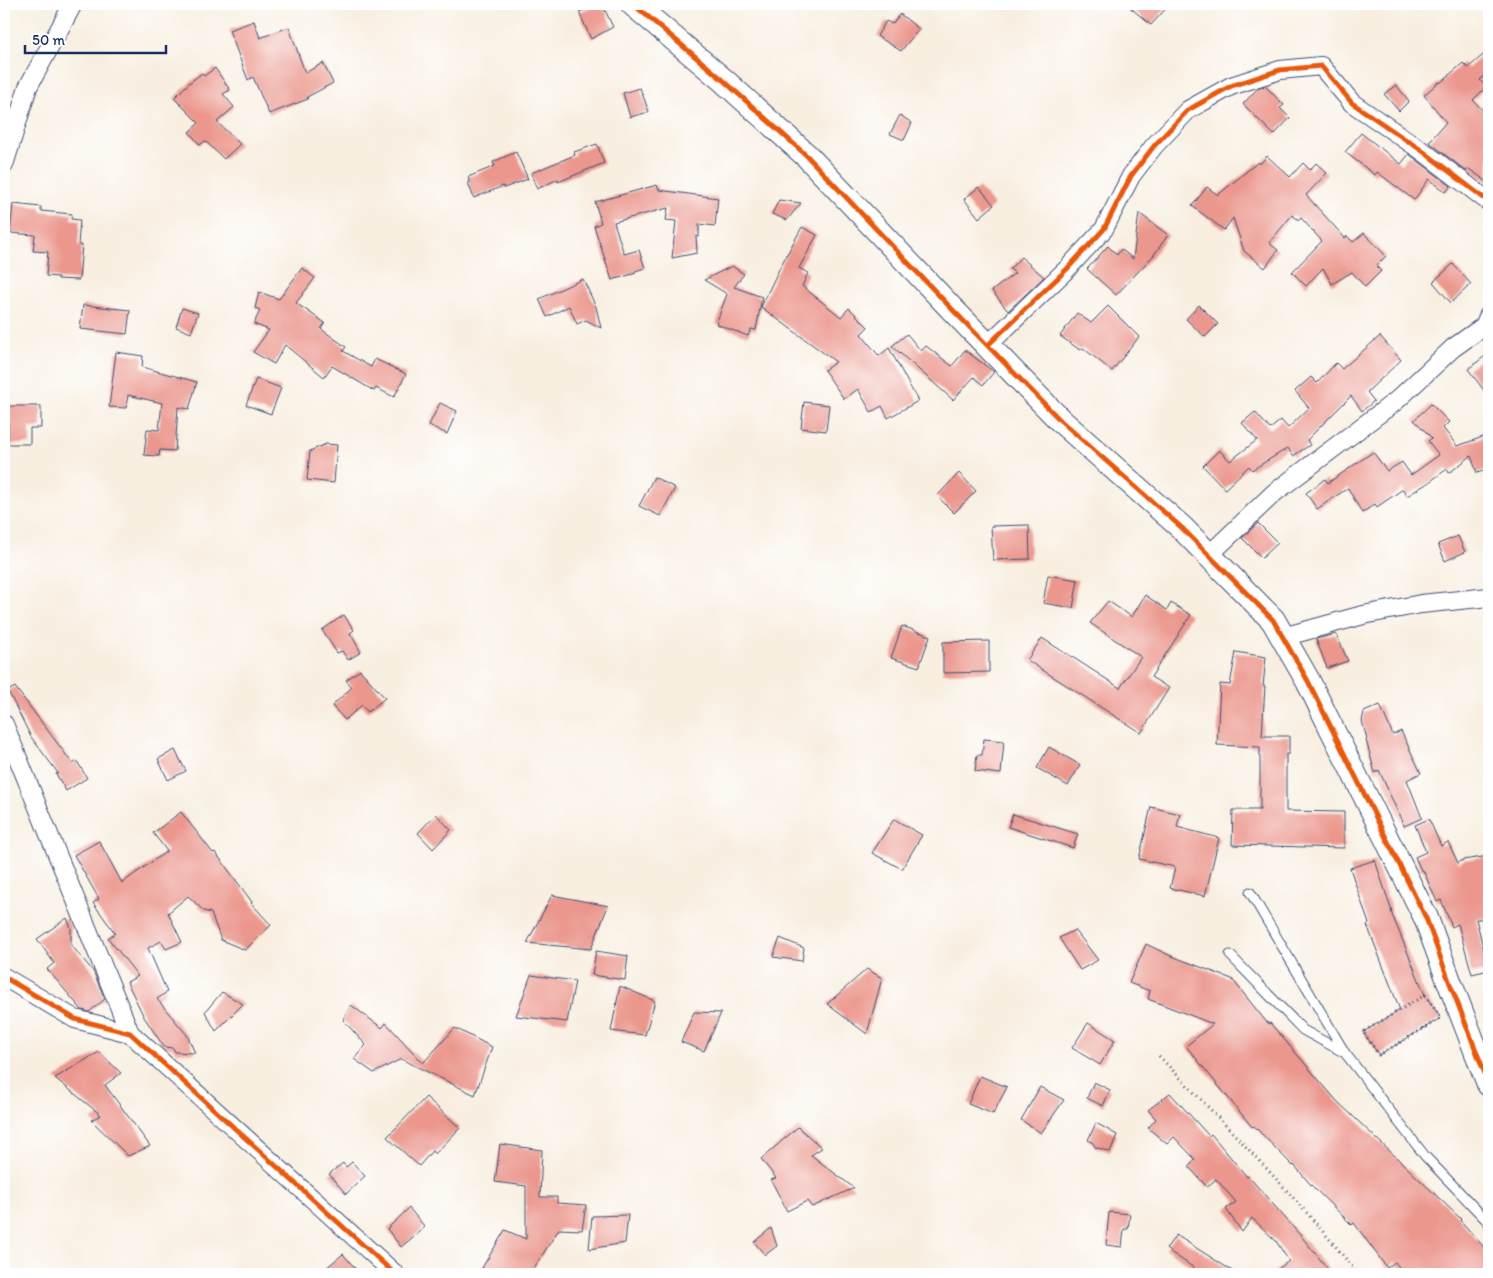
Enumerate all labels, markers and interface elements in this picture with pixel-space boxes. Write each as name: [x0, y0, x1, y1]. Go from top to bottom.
scale bar: [25, 22, 166, 54]
text: 50 m: [32, 31, 65, 49]

